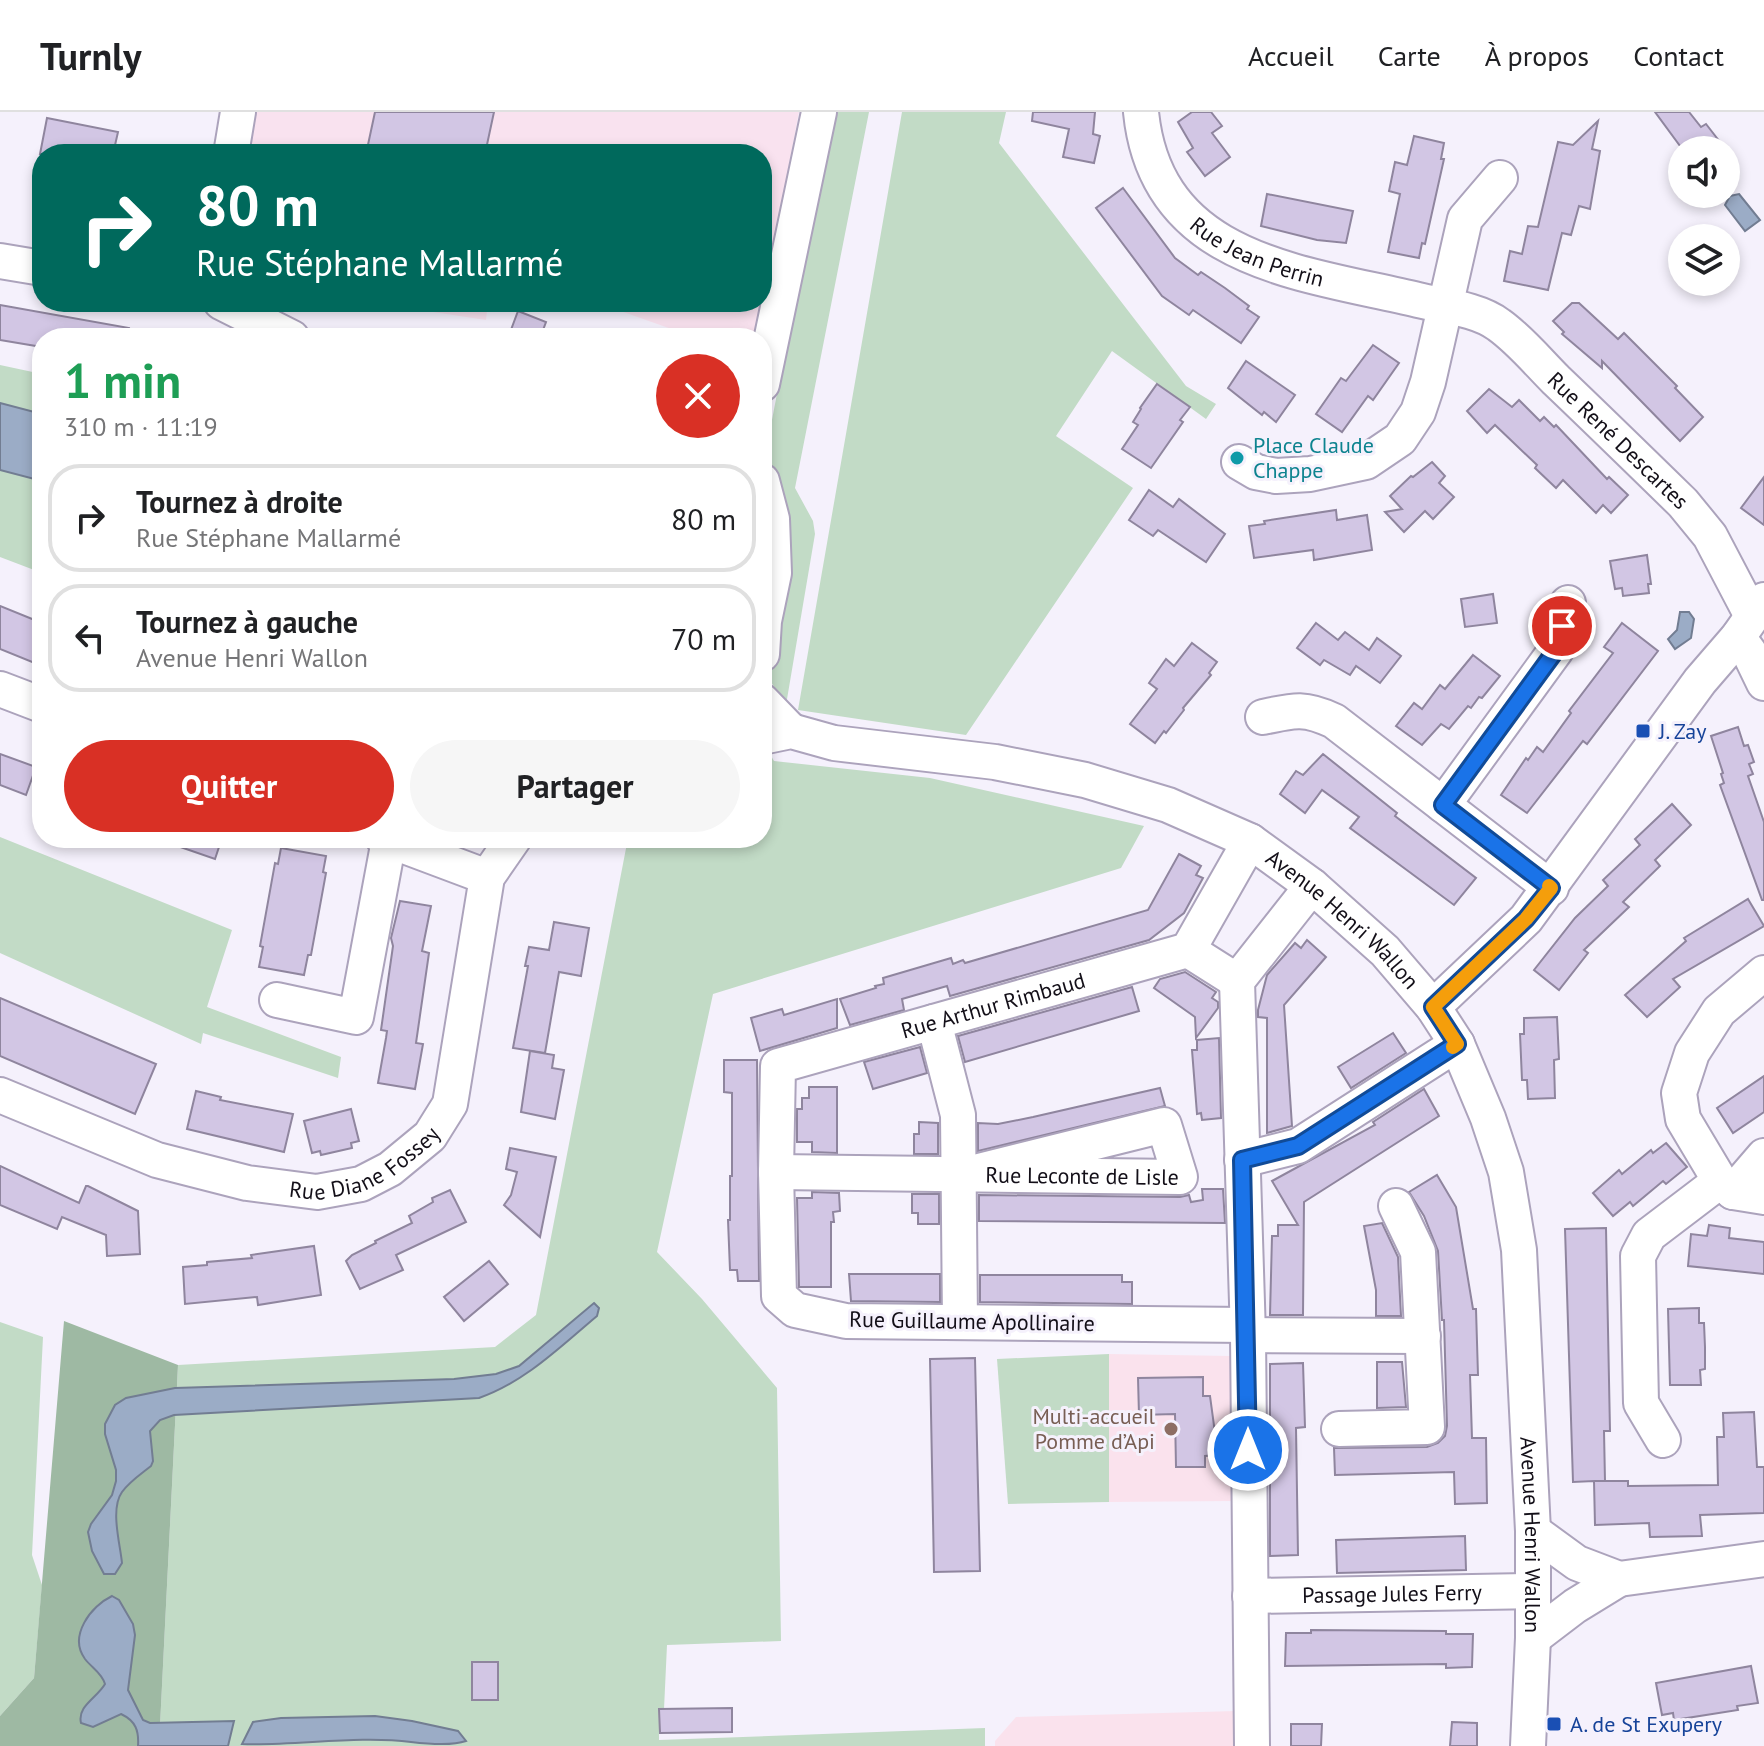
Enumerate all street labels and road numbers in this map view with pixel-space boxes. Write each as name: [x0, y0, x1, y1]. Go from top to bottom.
street label: Rue Jean Perrin: [1184, 210, 1327, 293]
street label: Rue René Descartes: [1542, 366, 1695, 515]
street label: Avenue Henri Wallon: [1261, 843, 1425, 995]
street label: Rue Arthur Rimbaud: [898, 966, 1088, 1045]
street label: Rue Diane Fossey: [288, 1121, 446, 1206]
street label: Rue Leconte de Lisle: [985, 1161, 1179, 1191]
street label: Rue Guillaume Apollinaire: [849, 1305, 1095, 1337]
street label: Avenue Henri Wallon: [1514, 1436, 1547, 1633]
street label: Passage Jules Ferry: [1302, 1578, 1483, 1609]

